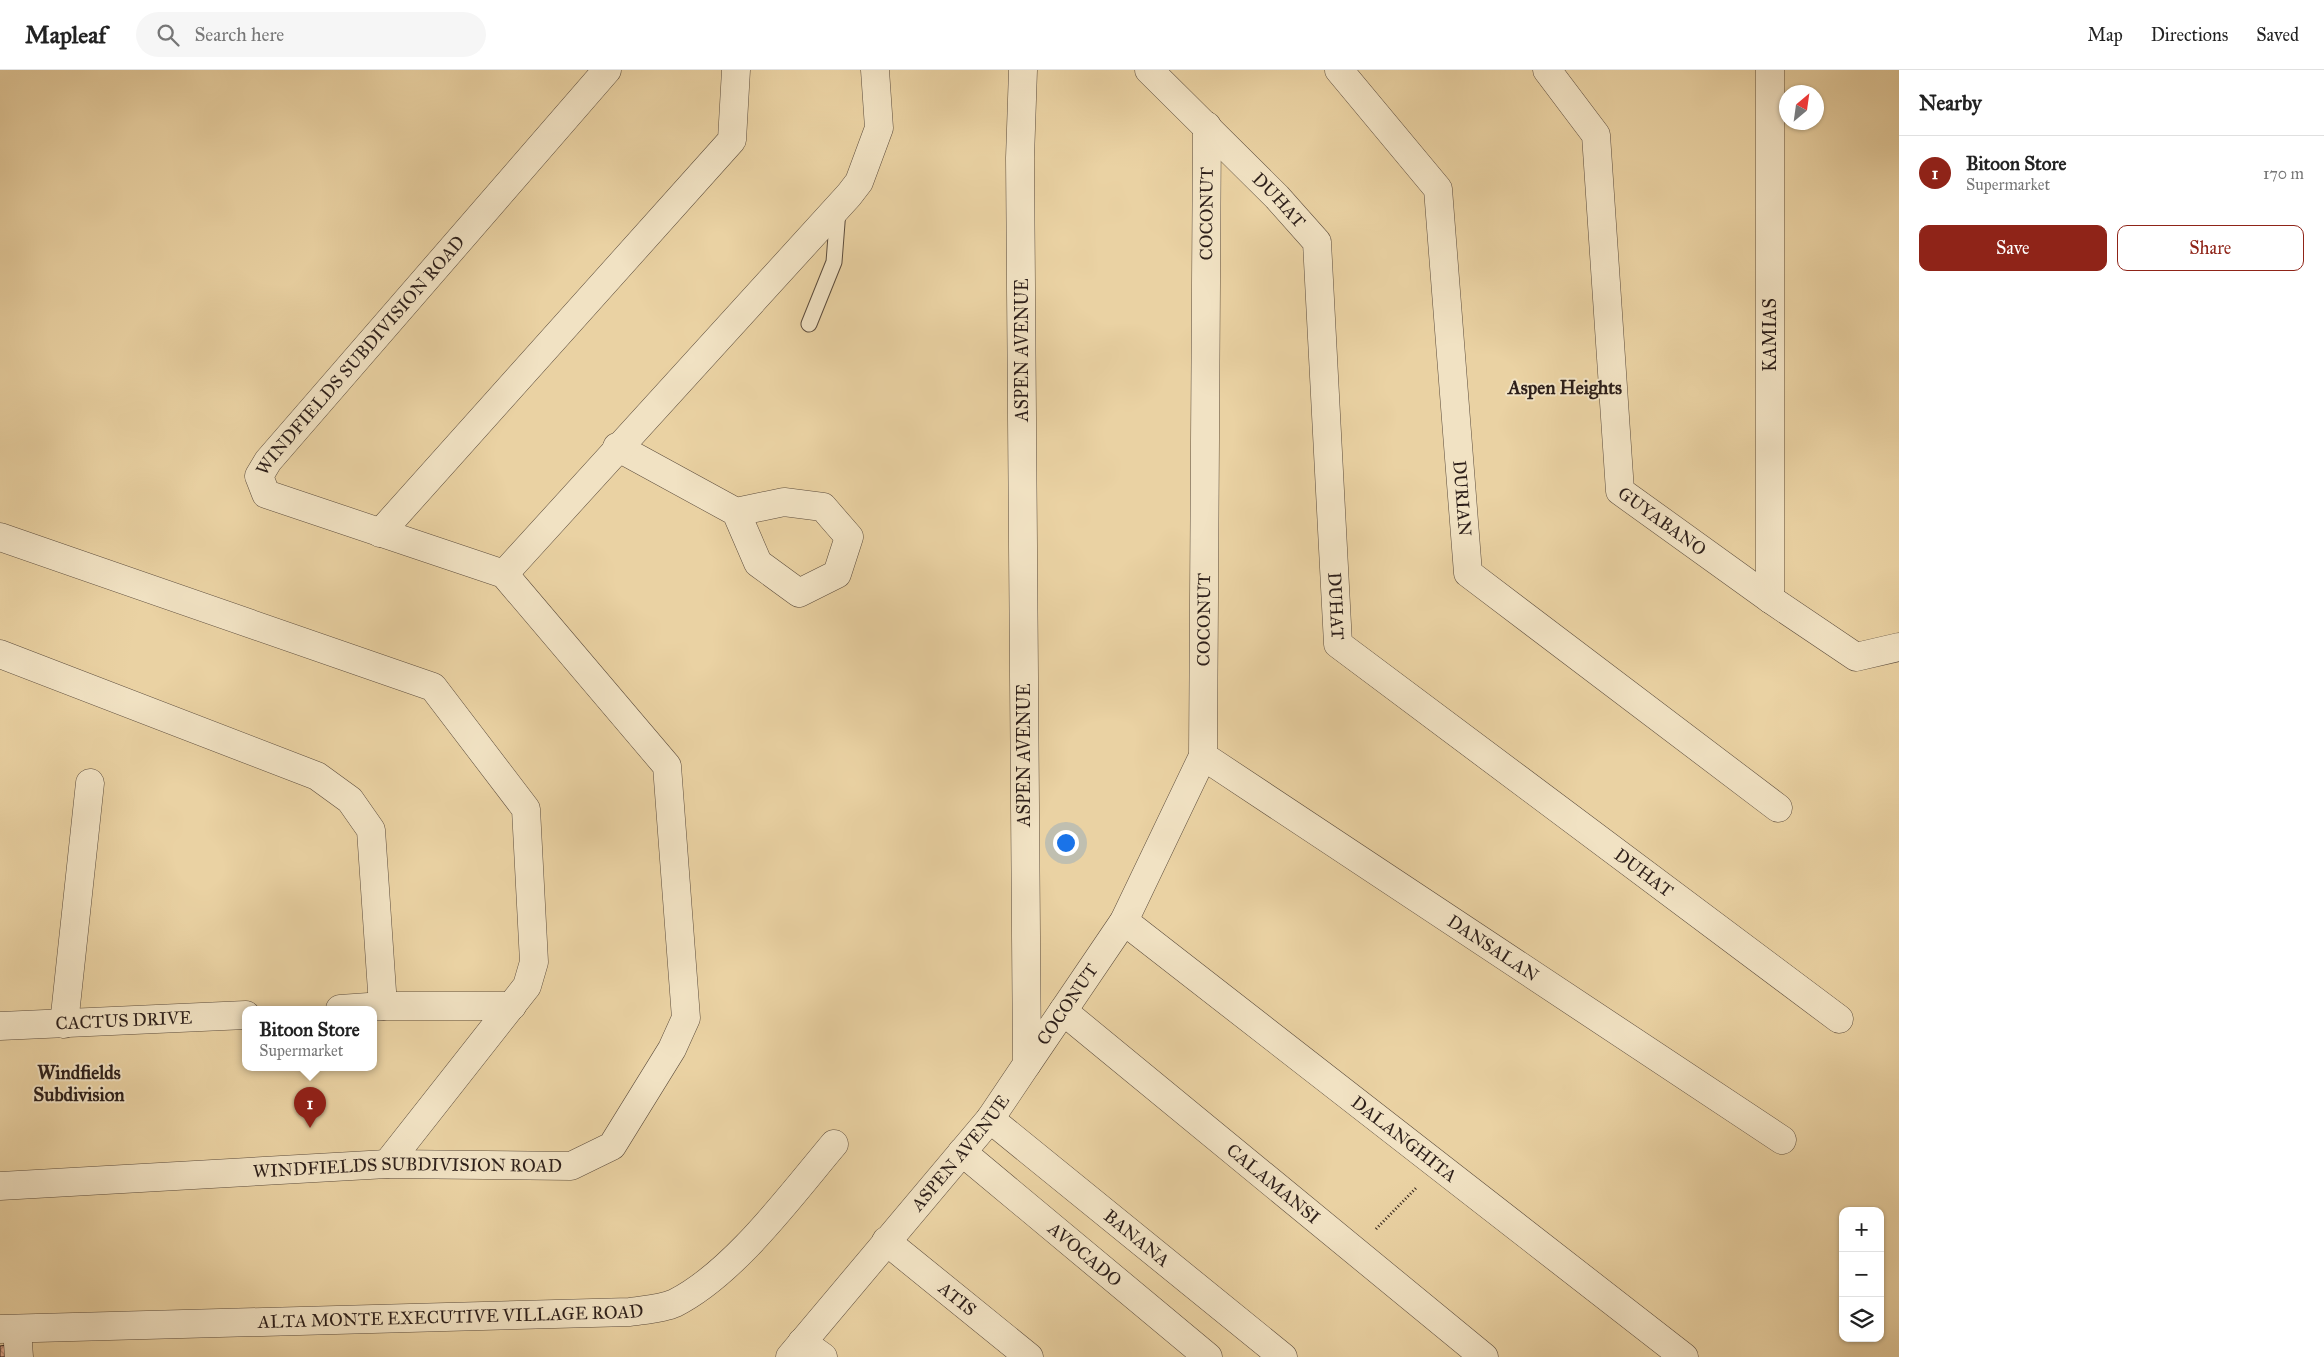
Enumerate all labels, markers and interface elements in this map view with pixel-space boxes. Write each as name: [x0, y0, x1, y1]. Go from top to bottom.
search box: [136, 12, 486, 57]
text: Mapleaf: [25, 20, 106, 50]
icon: search: [154, 21, 182, 49]
text: Search here: [194, 23, 284, 46]
text: Map: [2087, 24, 2123, 46]
text: Directions: [2151, 24, 2228, 46]
text: Saved: [2256, 24, 2299, 46]
north arrow: [1779, 85, 1824, 130]
text: Nearby: [1919, 90, 1982, 116]
text: Bitoon Store: [1966, 152, 2066, 175]
text: 1: [1932, 164, 1938, 183]
text: 170 m: [2263, 164, 2304, 183]
street label: COCONUT: [1195, 167, 1218, 261]
street label: DUHAT: [1248, 168, 1310, 232]
text: Supermarket: [1966, 175, 2050, 194]
button: Save: [1919, 225, 2107, 271]
button: Share: [2117, 225, 2304, 271]
street label: WINDFIELDS SUBDIVISION ROAD: [251, 231, 469, 479]
street label: ASPEN AVENUE: [1011, 278, 1033, 423]
street label: KAMIAS: [1759, 298, 1781, 372]
district label: Aspen Heights: [1506, 376, 1622, 400]
street label: DURIAN: [1448, 459, 1476, 537]
street label: GUYABANO: [1614, 482, 1711, 560]
street label: DUHAT: [1323, 572, 1349, 640]
street label: COCONUT: [1193, 573, 1215, 667]
street label: ASPEN AVENUE: [1013, 683, 1035, 828]
your location: [1053, 830, 1079, 856]
street label: DUHAT: [1610, 844, 1678, 902]
street label: DANSALAN: [1443, 910, 1543, 986]
street label: COCONUT: [1032, 959, 1103, 1049]
street label: CACTUS DRIVE: [55, 1006, 193, 1035]
popup: [242, 1006, 377, 1071]
text: Bitoon Store: [259, 1018, 360, 1041]
text: Supermarket: [259, 1041, 343, 1060]
district label: Windfields Subdivision: [33, 1061, 125, 1106]
pin: 1: [294, 1087, 326, 1128]
street label: ASPEN AVENUE: [906, 1090, 1014, 1216]
street label: DALANGHITA: [1347, 1091, 1461, 1187]
street label: CALAMANSI: [1222, 1139, 1324, 1229]
street label: WINDFIELDS SUBDIVISION ROAD: [252, 1153, 562, 1183]
street label: BANANA: [1099, 1205, 1174, 1271]
map controls: [1839, 1207, 1884, 1342]
button: +: [1839, 1207, 1884, 1252]
street label: AVOCADO: [1043, 1217, 1126, 1291]
button: −: [1839, 1252, 1884, 1297]
street label: ATIS: [933, 1277, 981, 1321]
button: layers: [1839, 1297, 1884, 1342]
street label: ALTA MONTE EXECUTIVE VILLAGE ROAD: [257, 1299, 645, 1333]

